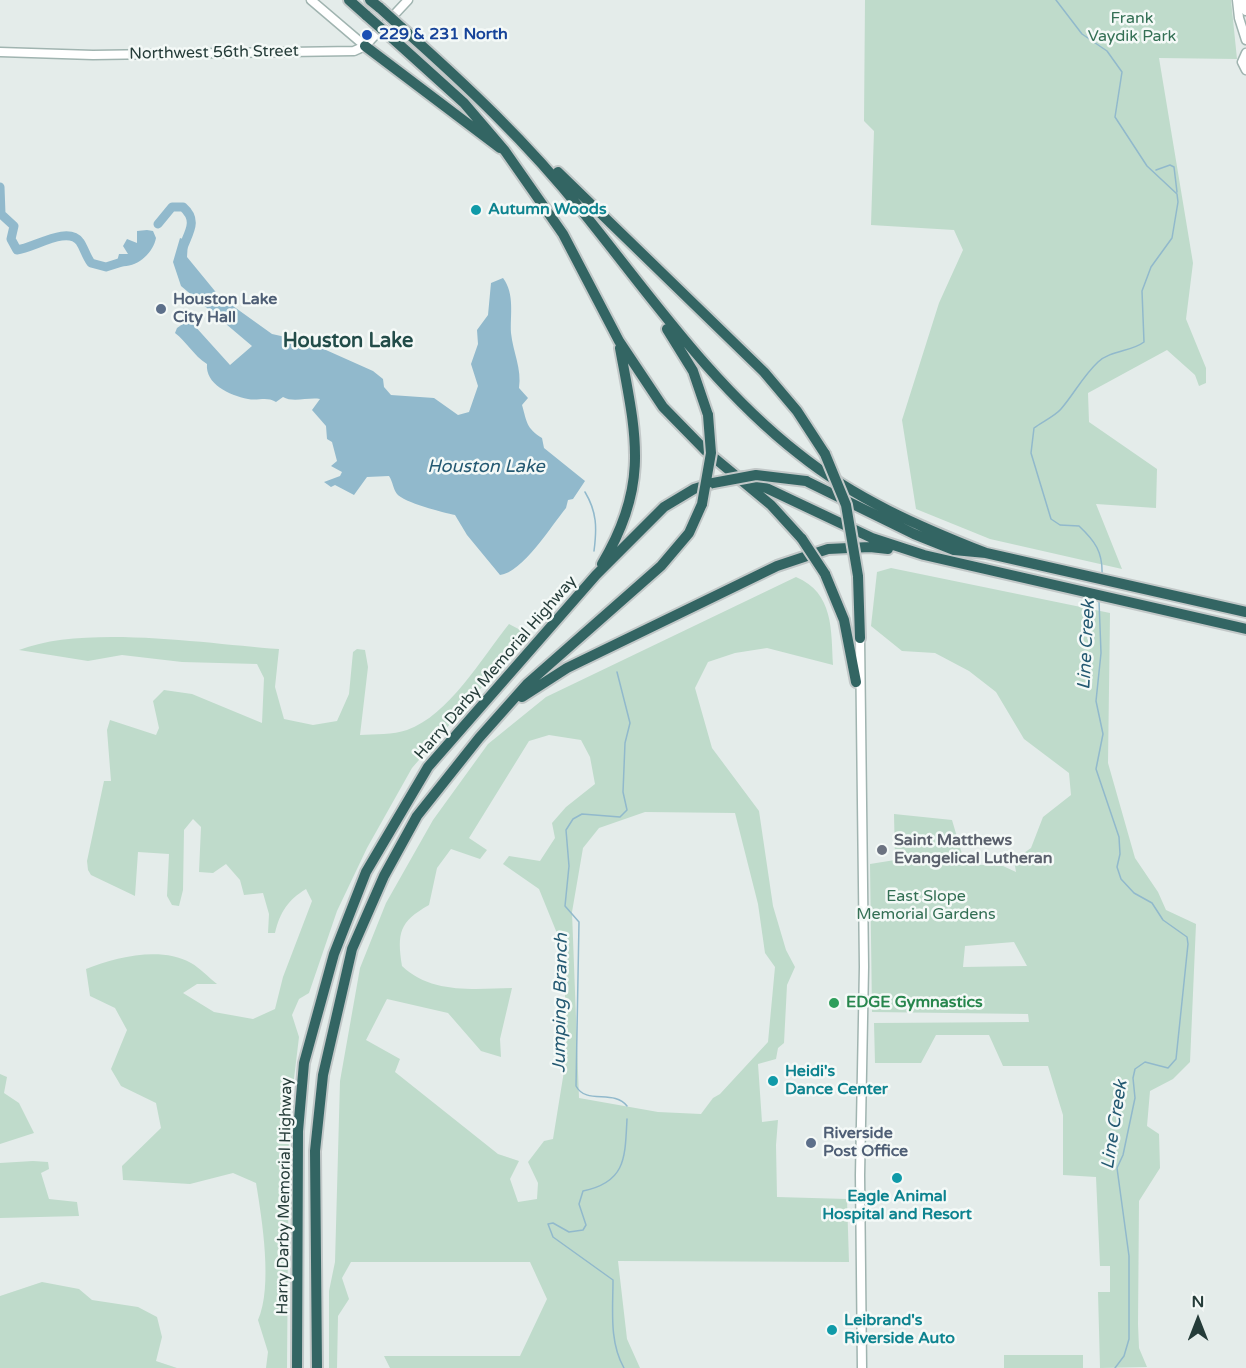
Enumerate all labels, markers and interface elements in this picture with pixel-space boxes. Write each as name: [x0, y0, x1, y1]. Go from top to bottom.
park label: Frank Vaydik Park: [1088, 9, 1176, 47]
place label: 229 & 231 North: [379, 25, 508, 45]
marker: 229 & 231 North: [360, 28, 374, 42]
street label: Northwest 56th Street: [129, 42, 299, 64]
place label: Autumn Woods: [488, 200, 607, 220]
marker: Autumn Woods: [469, 203, 483, 217]
place label: Houston Lake City Hall: [173, 290, 277, 328]
marker: Houston Lake City Hall: [154, 302, 168, 316]
district label: Houston Lake: [283, 330, 413, 354]
water label: Houston Lake: [427, 456, 545, 478]
street label: Harry Darby Memorial Highway: [411, 572, 581, 764]
water label: Line Creek: [1074, 600, 1100, 690]
place label: Saint Matthews Evangelical Lutheran: [894, 831, 1053, 869]
marker: Saint Matthews Evangelical Lutheran: [875, 843, 889, 857]
park label: East Slope Memorial Gardens: [856, 887, 996, 925]
water label: Jumping Branch: [549, 933, 573, 1073]
place label: EDGE Gymnastics: [846, 993, 983, 1013]
marker: EDGE Gymnastics: [827, 996, 841, 1010]
place label: Heidi's Dance Center: [785, 1062, 888, 1100]
marker: Heidi's Dance Center: [766, 1074, 780, 1088]
street label: Harry Darby Memorial Highway: [273, 1077, 297, 1315]
water label: Line Creek: [1097, 1079, 1133, 1171]
place label: Riverside Post Office: [823, 1124, 908, 1162]
marker: Riverside Post Office: [804, 1136, 818, 1150]
marker: Eagle Animal Hospital and Resort: [890, 1171, 904, 1185]
place label: Eagle Animal Hospital and Resort: [822, 1187, 972, 1225]
north arrow: [1168, 1290, 1228, 1350]
text: N: [1192, 1292, 1204, 1312]
place label: Leibrand's Riverside Auto: [844, 1311, 955, 1349]
marker: Leibrand's Riverside Auto: [825, 1323, 839, 1337]

